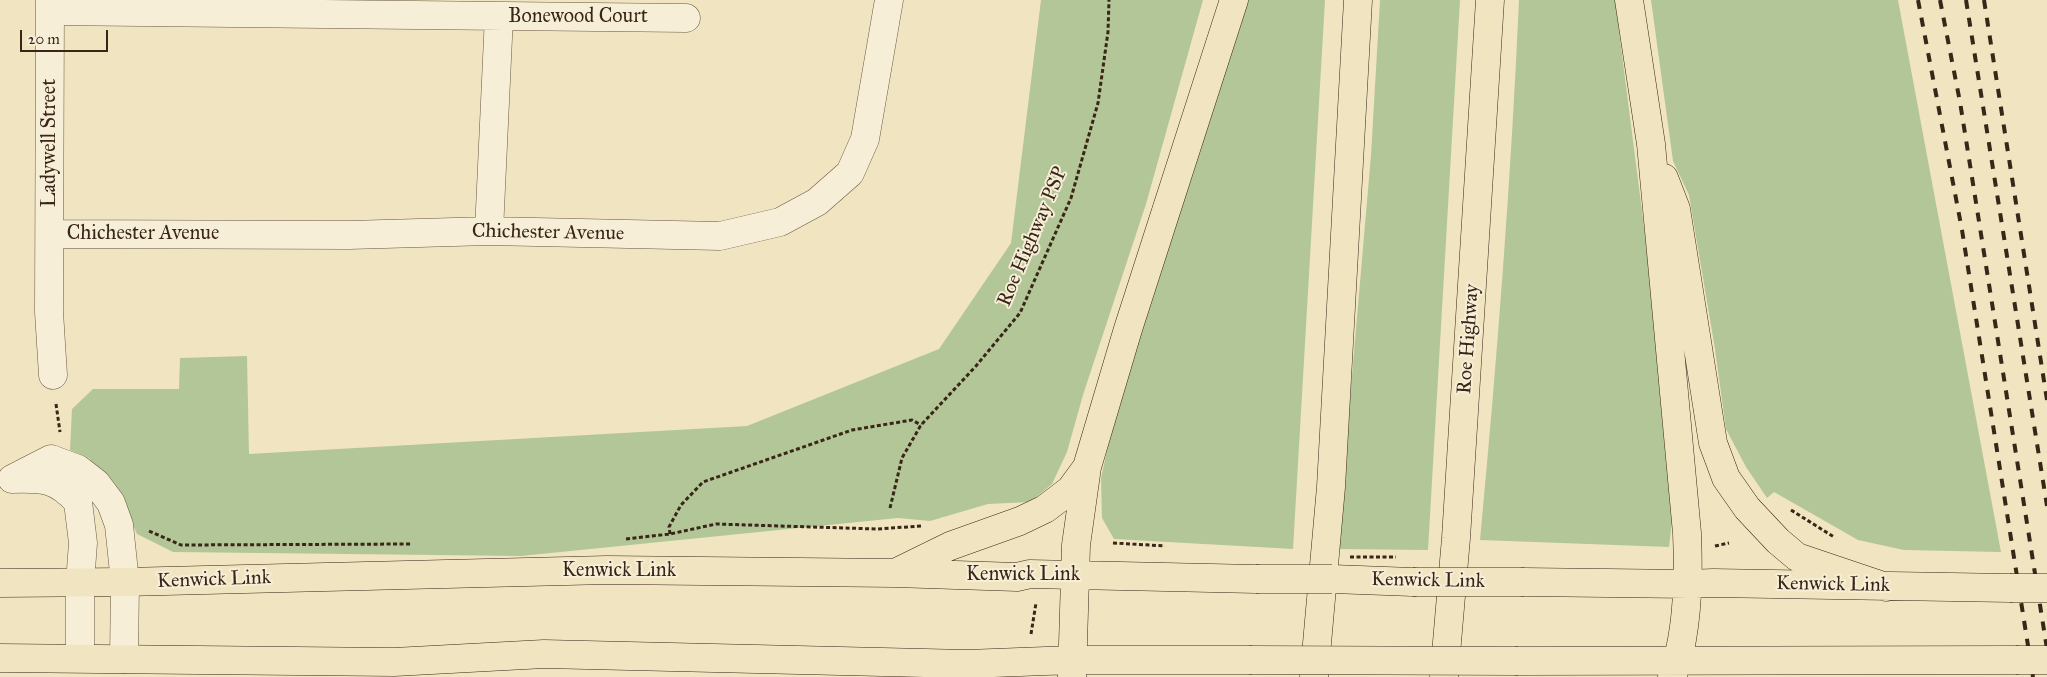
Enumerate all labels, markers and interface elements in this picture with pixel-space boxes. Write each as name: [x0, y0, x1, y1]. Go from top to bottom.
street label: Bonewood Court: [508, 5, 648, 29]
scale bar: [22, 20, 110, 52]
text: 20 m: [28, 30, 60, 48]
street label: Ladywell Street: [38, 79, 62, 207]
street label: Roe Highway PSP: [993, 164, 1073, 310]
street label: Chichester Avenue: [472, 220, 624, 246]
street label: Chichester Avenue: [67, 222, 219, 246]
street label: Roe Highway: [1453, 283, 1485, 395]
street label: Kenwick Link: [562, 559, 676, 583]
street label: Kenwick Link: [966, 563, 1080, 587]
street label: Kenwick Link: [157, 566, 271, 594]
street label: Kenwick Link: [1371, 568, 1485, 594]
street label: Kenwick Link: [1776, 572, 1890, 598]

